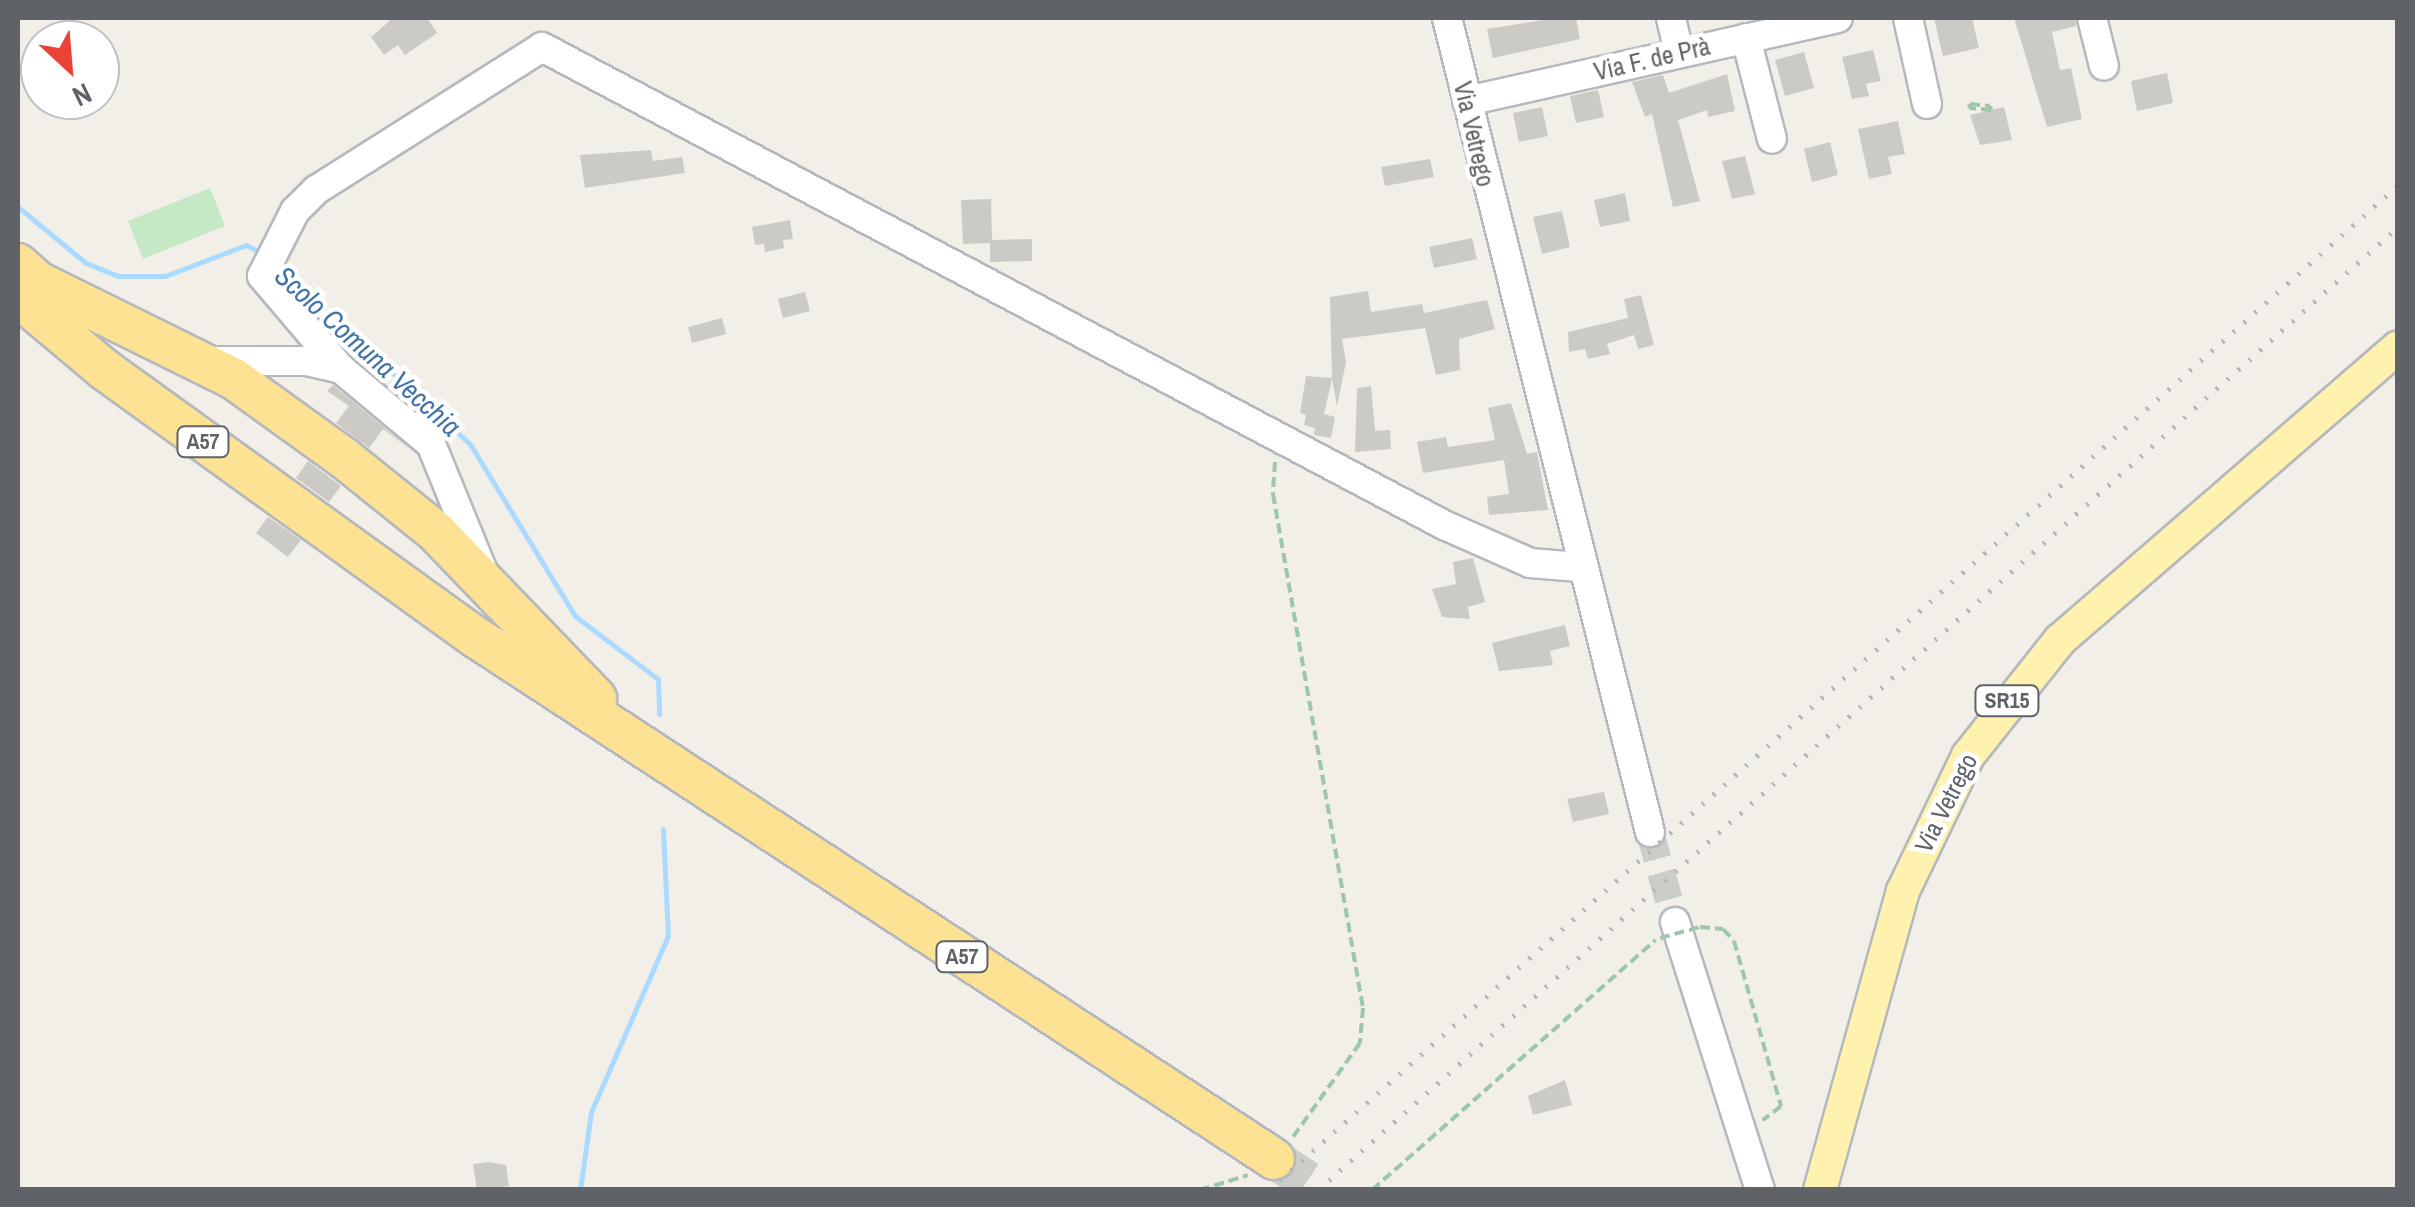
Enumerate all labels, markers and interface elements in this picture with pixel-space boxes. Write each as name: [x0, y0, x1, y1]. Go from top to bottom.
north arrow: [20, 20, 120, 120]
street label: Via F. de Prà: [1591, 31, 1713, 87]
text: N: [67, 74, 98, 116]
street label: Via Vetrego: [1447, 79, 1501, 189]
water label: Scolo Comuna Vecchia: [268, 259, 468, 443]
road number: A57: [176, 425, 230, 459]
road number: SR15: [1972, 684, 2042, 718]
street label: Via Vetrego: [1908, 749, 1984, 857]
road number: A57: [934, 940, 990, 974]

